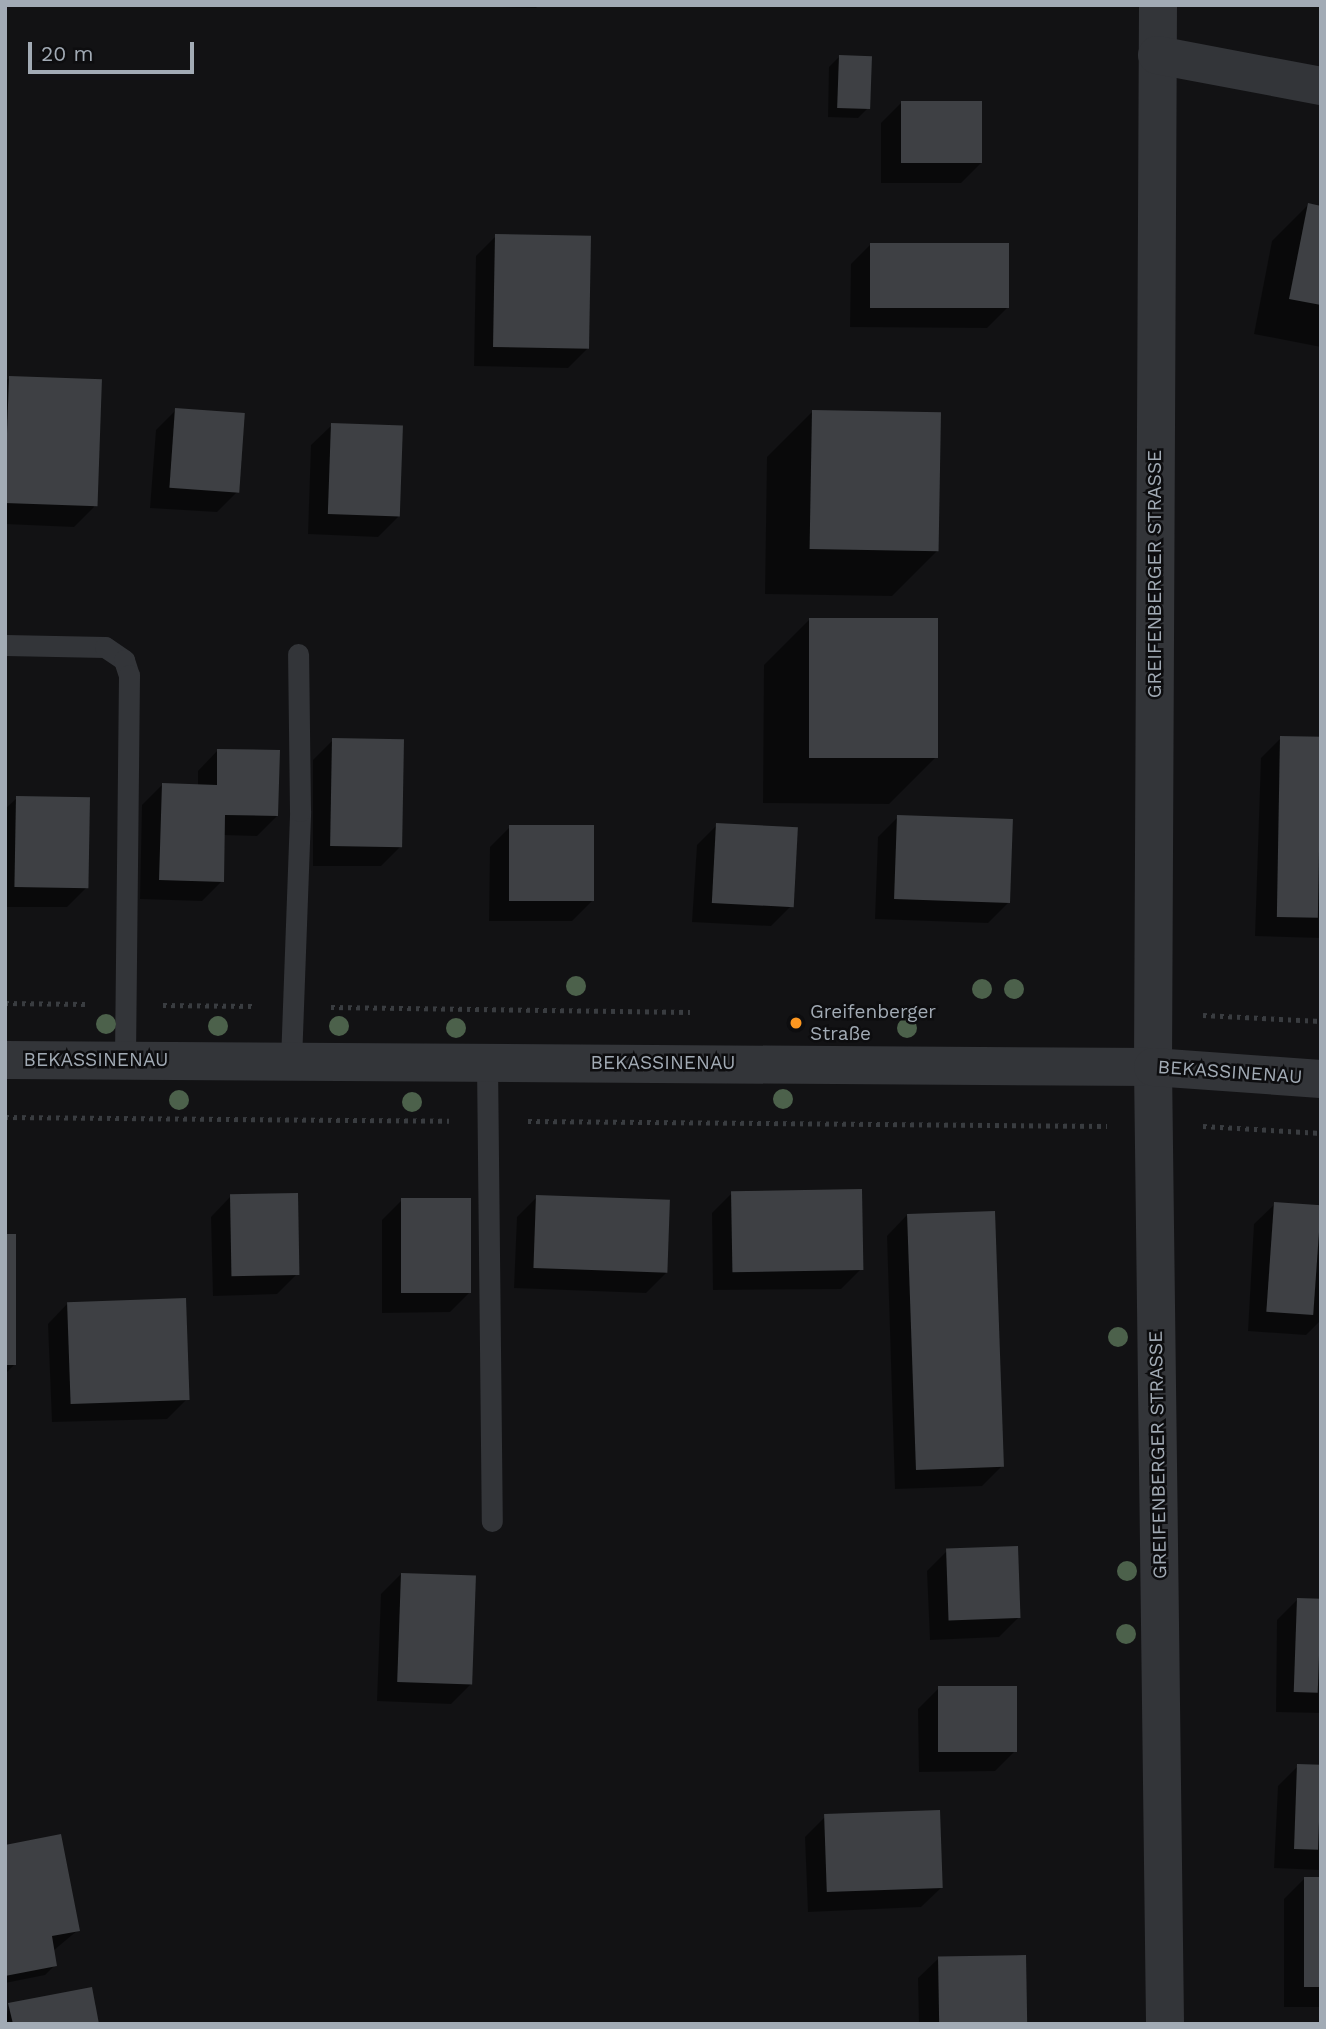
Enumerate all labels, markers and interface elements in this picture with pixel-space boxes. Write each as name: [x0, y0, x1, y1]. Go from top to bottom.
scale bar: [32, 28, 198, 72]
text: 20 m: [41, 41, 93, 66]
street label: GREIFENBERGER STRASSE: [1144, 450, 1166, 698]
place label: Greifenberger Straße: [810, 1001, 936, 1045]
marker: Greifenberger Straße: [788, 1015, 804, 1031]
street label: BEKASSINENAU: [24, 1049, 168, 1071]
street label: BEKASSINENAU: [591, 1052, 735, 1074]
street label: BEKASSINENAU: [1157, 1056, 1303, 1088]
street label: GREIFENBERGER STRASSE: [1144, 1331, 1172, 1579]

